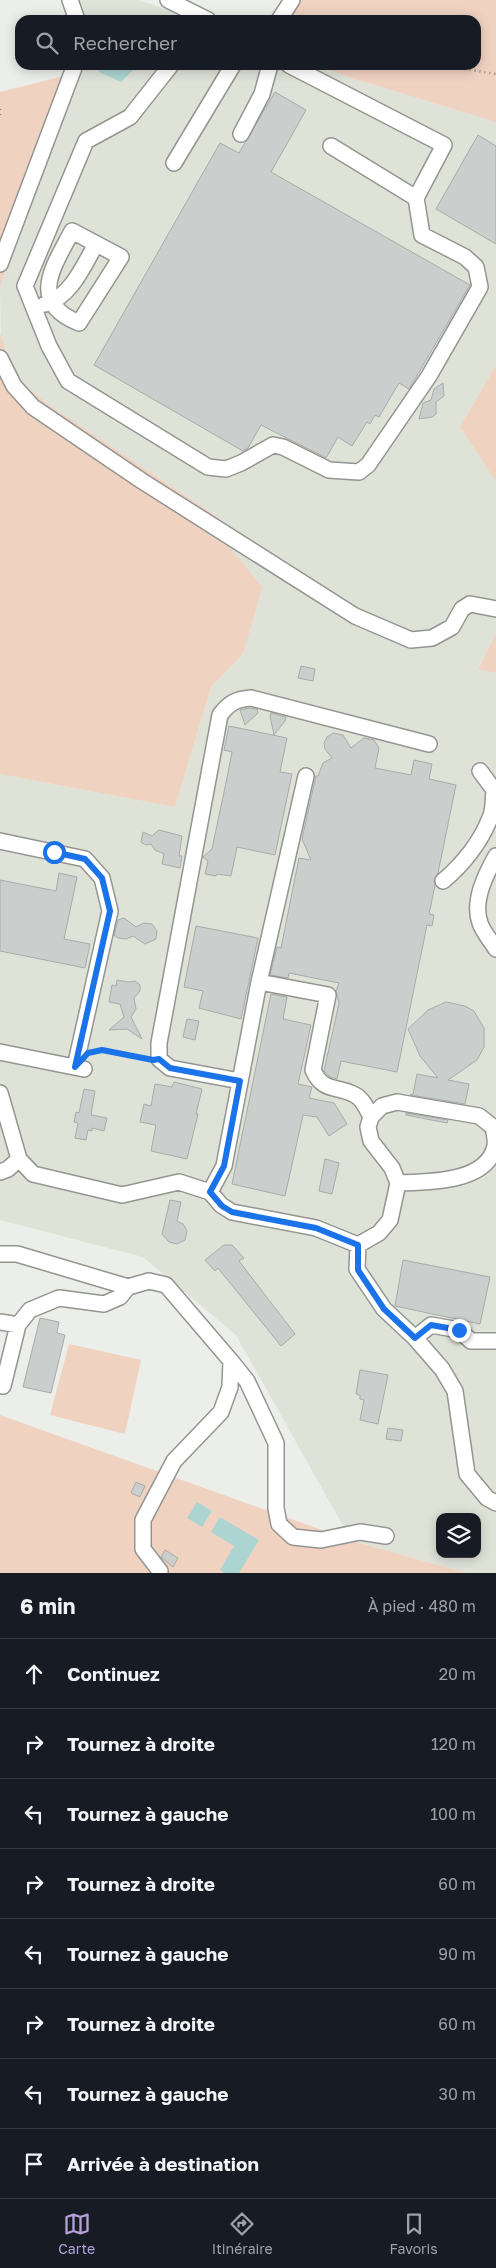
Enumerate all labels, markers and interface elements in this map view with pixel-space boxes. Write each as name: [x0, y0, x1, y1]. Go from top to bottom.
search box: [15, 15, 481, 70]
icon: search: [33, 29, 61, 57]
text: Rechercher: [73, 31, 178, 54]
route start: [43, 841, 66, 864]
route end: [448, 1319, 471, 1342]
map controls: [436, 1513, 481, 1558]
button: layers: [436, 1513, 481, 1558]
text: 6 min: [20, 1593, 75, 1619]
text: À pied · 480 m: [368, 1596, 476, 1616]
icon: ahead: [20, 1660, 48, 1688]
text: Continuez: [67, 1662, 160, 1685]
text: 20 m: [439, 1664, 476, 1684]
icon: right: [20, 1730, 48, 1758]
text: Tournez à droite: [67, 1732, 215, 1755]
text: 120 m: [431, 1734, 476, 1754]
icon: left: [20, 1800, 48, 1828]
text: Tournez à gauche: [67, 1802, 228, 1825]
text: 100 m: [430, 1804, 476, 1824]
icon: right: [20, 1870, 48, 1898]
text: Tournez à droite: [67, 1872, 215, 1895]
text: 60 m: [438, 1874, 476, 1894]
icon: left: [20, 1940, 48, 1968]
text: Tournez à gauche: [67, 1942, 228, 1965]
text: 90 m: [438, 1944, 476, 1964]
icon: right: [20, 2010, 48, 2038]
text: Tournez à droite: [67, 2012, 215, 2035]
text: 60 m: [438, 2014, 476, 2034]
icon: left: [20, 2080, 48, 2108]
text: Tournez à gauche: [67, 2082, 228, 2105]
text: 30 m: [439, 2084, 476, 2104]
icon: arrive: [20, 2150, 48, 2178]
text: Arrivée à destination: [67, 2152, 259, 2175]
tab: Carte: [58, 2210, 95, 2257]
tab: Itinéraire: [212, 2210, 273, 2257]
tab: Favoris: [389, 2210, 438, 2257]

